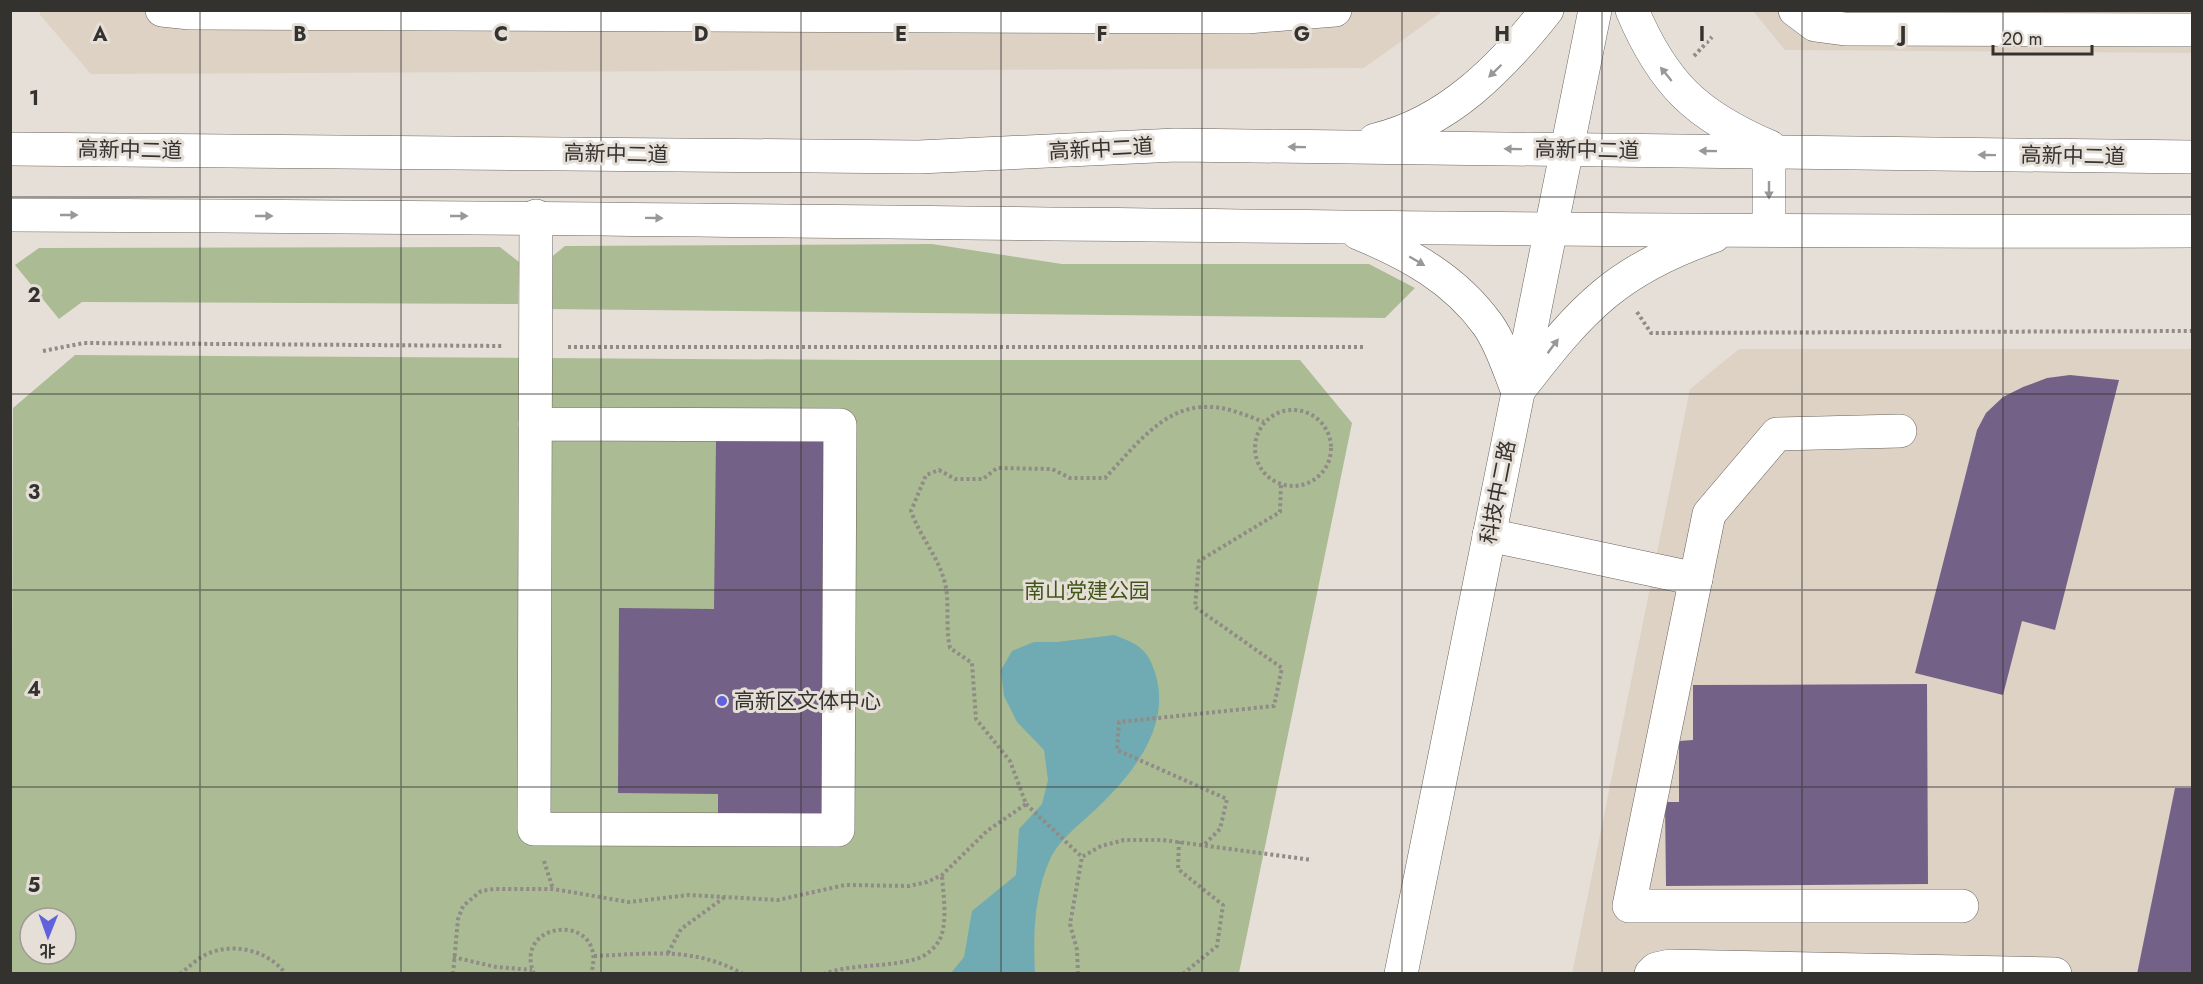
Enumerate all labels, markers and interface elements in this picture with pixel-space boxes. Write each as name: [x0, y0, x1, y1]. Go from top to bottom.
scale bar: [1993, 18, 2092, 56]
text: A: [92, 20, 108, 49]
text: B: [293, 20, 307, 49]
text: C: [494, 20, 508, 49]
text: D: [694, 20, 708, 49]
text: E: [895, 20, 907, 49]
text: F: [1096, 20, 1108, 49]
text: G: [1294, 20, 1310, 49]
text: H: [1494, 20, 1510, 49]
text: I: [1699, 20, 1705, 49]
text: J: [1896, 20, 1906, 49]
text: 20 m: [2002, 26, 2042, 52]
one-way arrow: [1489, 63, 1503, 77]
one-way arrow: [1660, 66, 1673, 82]
text: 1: [29, 84, 39, 113]
street label: 高新中二道: [1048, 131, 1154, 167]
street label: 高新中二道: [77, 134, 183, 166]
street label: 高新中二道: [1534, 134, 1640, 166]
street label: 高新中二道: [563, 138, 669, 170]
street label: 高新中二道: [2020, 140, 2126, 172]
one-way arrow: [1288, 142, 1307, 151]
one-way arrow: [1504, 144, 1523, 154]
one-way arrow: [1699, 147, 1718, 156]
one-way arrow: [1978, 150, 1997, 160]
one-way arrow: [1764, 181, 1774, 200]
one-way arrow: [59, 211, 78, 220]
one-way arrow: [254, 211, 273, 221]
one-way arrow: [449, 211, 468, 221]
one-way arrow: [644, 213, 663, 223]
one-way arrow: [1409, 256, 1426, 266]
text: 2: [27, 281, 41, 310]
one-way arrow: [1547, 338, 1559, 353]
street label: 科技中二路: [1473, 438, 1523, 546]
text: 3: [28, 478, 40, 507]
park label: 南山党建公园: [1024, 576, 1150, 606]
text: 4: [27, 675, 41, 704]
place label: 高新区文体中心: [734, 686, 881, 716]
marker: 高新区文体中心: [715, 694, 729, 708]
text: 5: [28, 871, 41, 900]
north arrow: [18, 906, 78, 966]
text: 北: [40, 939, 56, 962]

